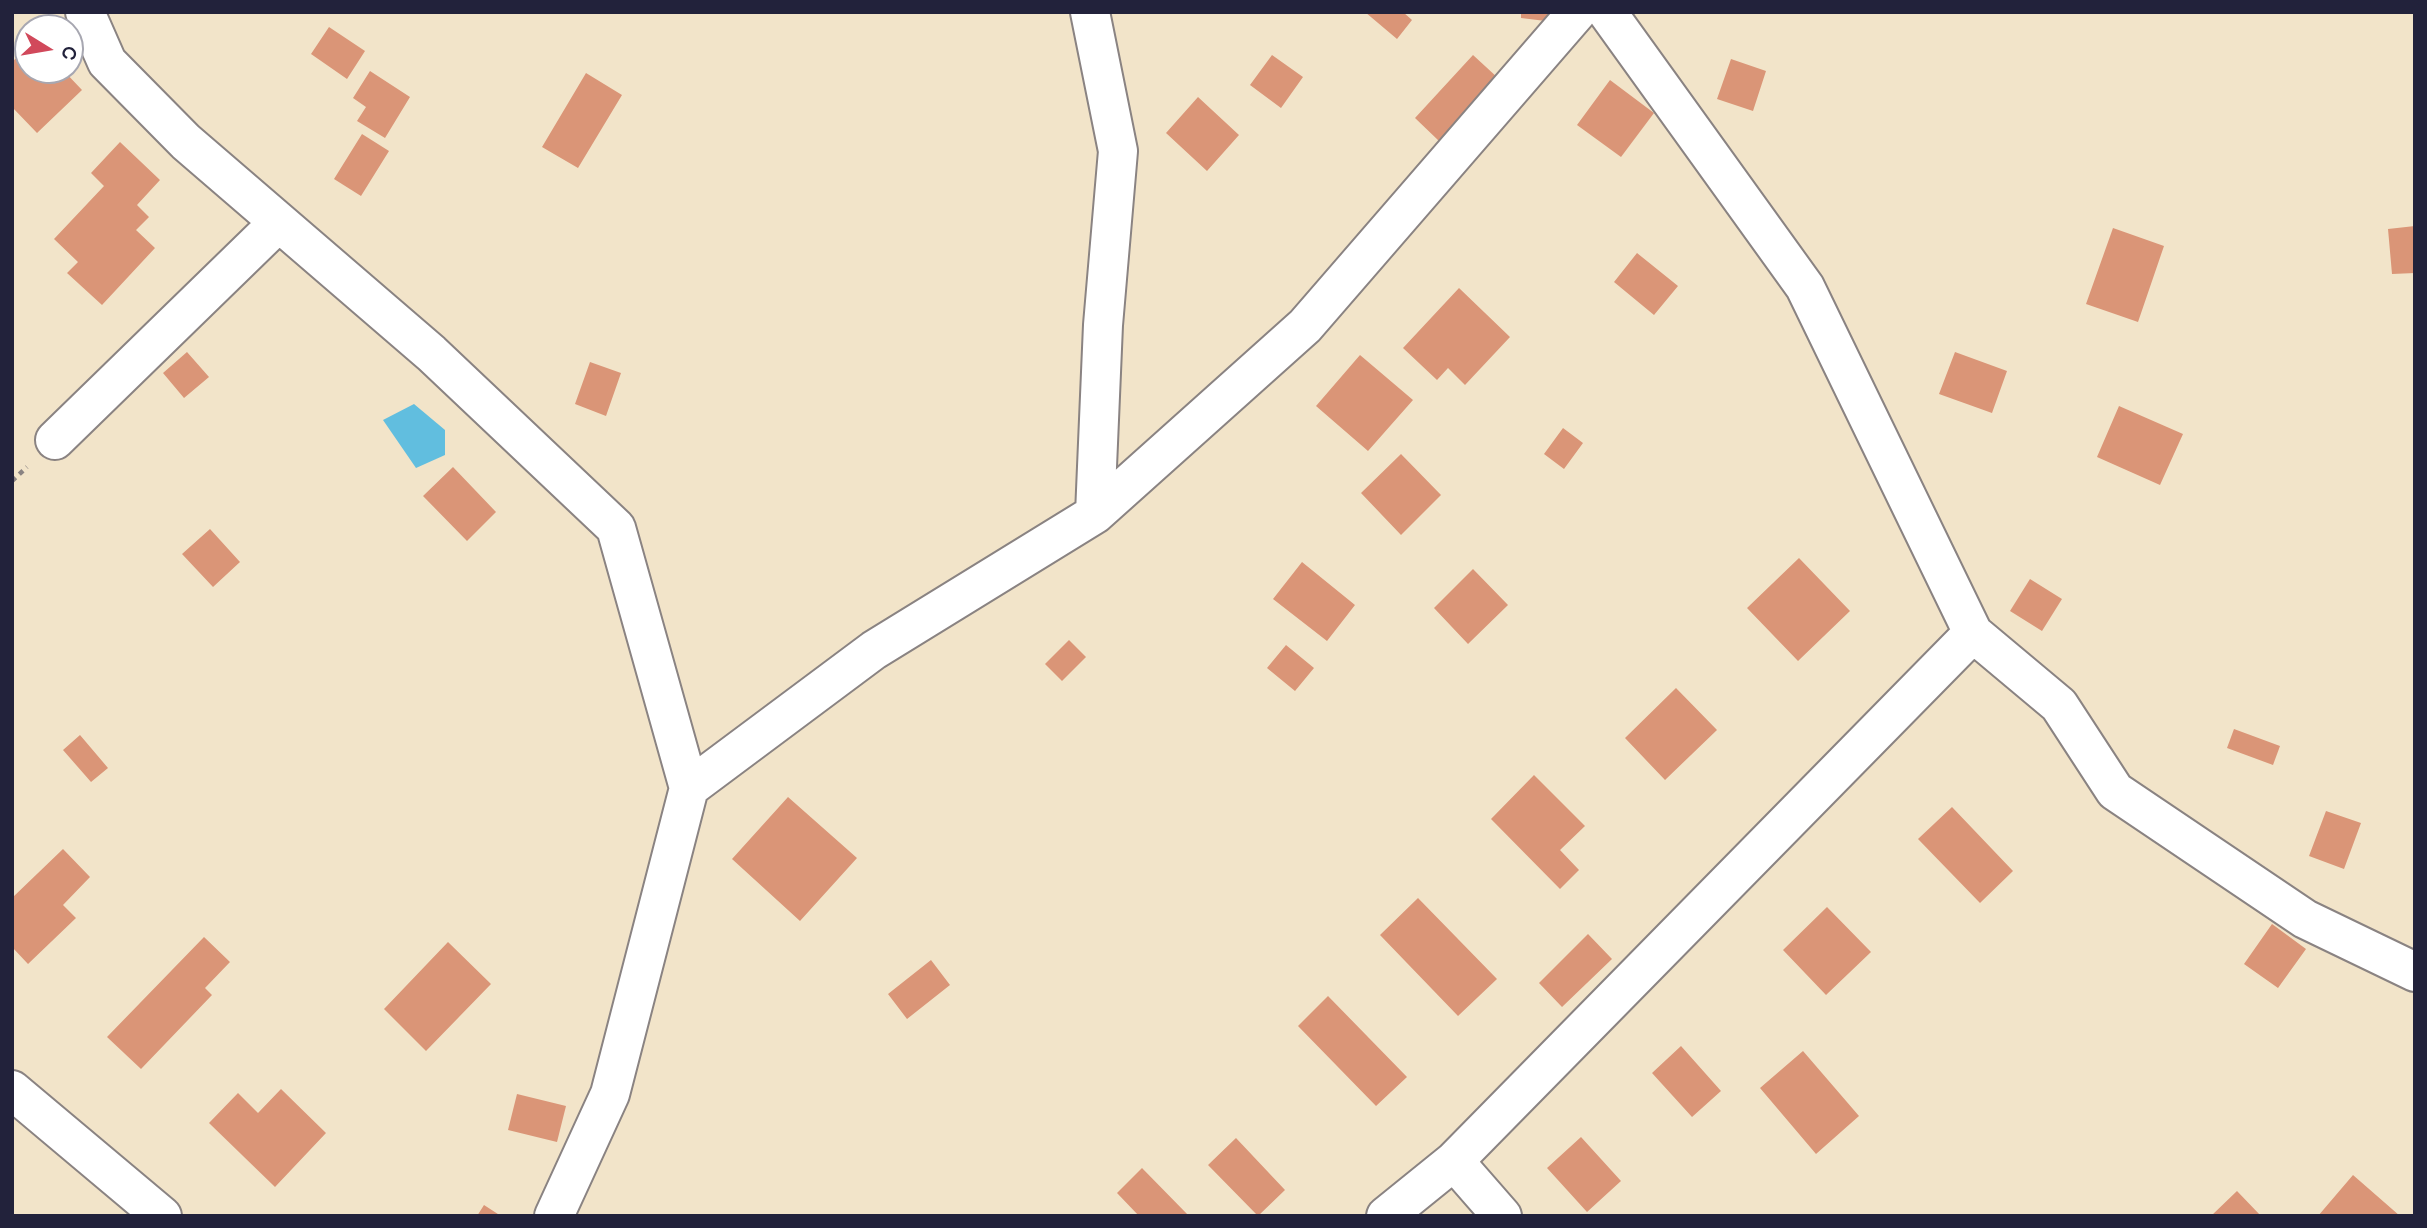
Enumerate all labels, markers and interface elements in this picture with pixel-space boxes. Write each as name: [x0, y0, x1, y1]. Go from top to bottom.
north arrow: [14, 14, 84, 84]
text: С: [56, 44, 81, 61]

